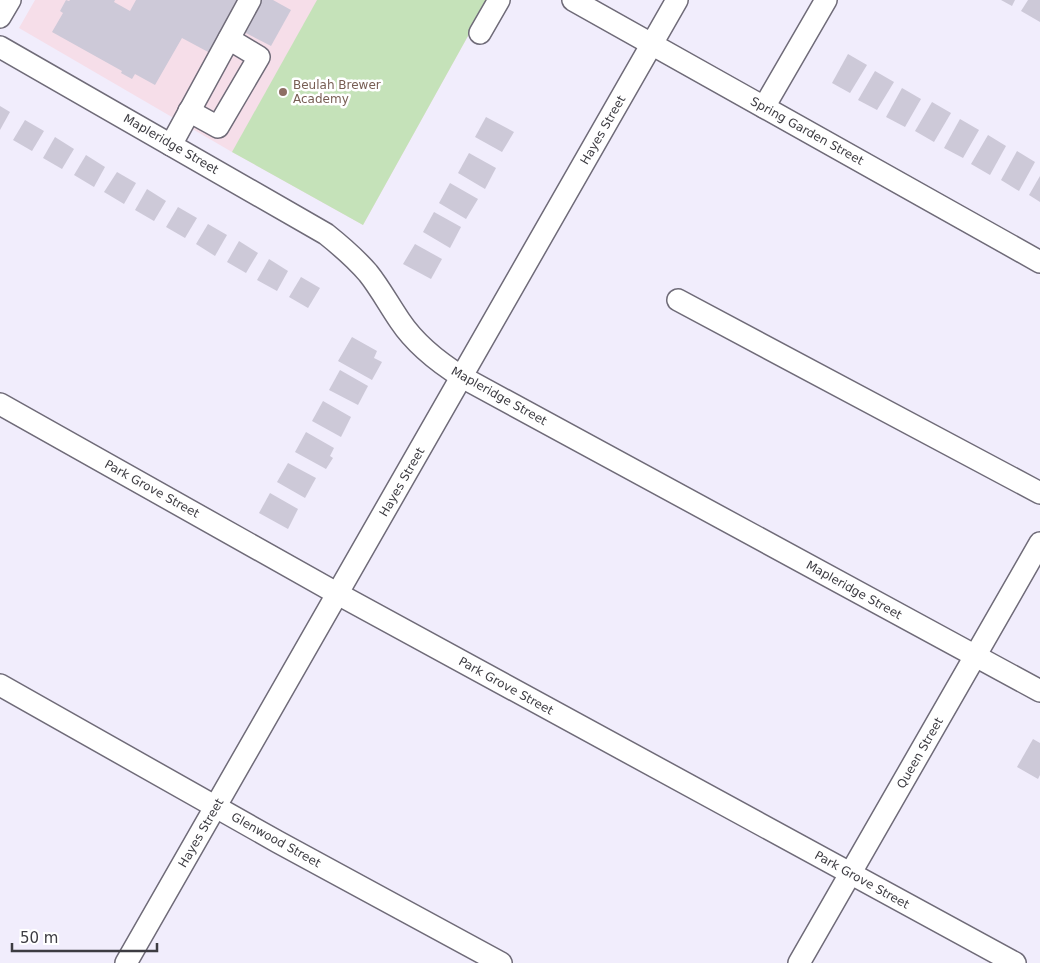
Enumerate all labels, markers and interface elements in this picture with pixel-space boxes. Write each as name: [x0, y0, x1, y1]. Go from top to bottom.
place label: Beulah Brewer Academy: [293, 78, 381, 106]
marker: Beulah Brewer Academy: [277, 86, 289, 98]
street label: Hayes Street: [578, 93, 629, 167]
street label: Spring Garden Street: [748, 94, 866, 168]
street label: Mapleridge Street: [121, 111, 221, 177]
street label: Mapleridge Street: [449, 364, 550, 428]
street label: Hayes Street: [377, 445, 428, 519]
street label: Park Grove Street: [102, 457, 202, 521]
street label: Mapleridge Street: [804, 558, 905, 622]
street label: Park Grove Street: [456, 654, 556, 718]
street label: Queen Street: [894, 715, 946, 791]
street label: Hayes Street: [176, 796, 227, 870]
street label: Glenwood Street: [229, 810, 323, 871]
street label: Park Grove Street: [812, 848, 912, 912]
scale bar: [12, 920, 158, 952]
text: 50 m: [20, 929, 58, 947]

